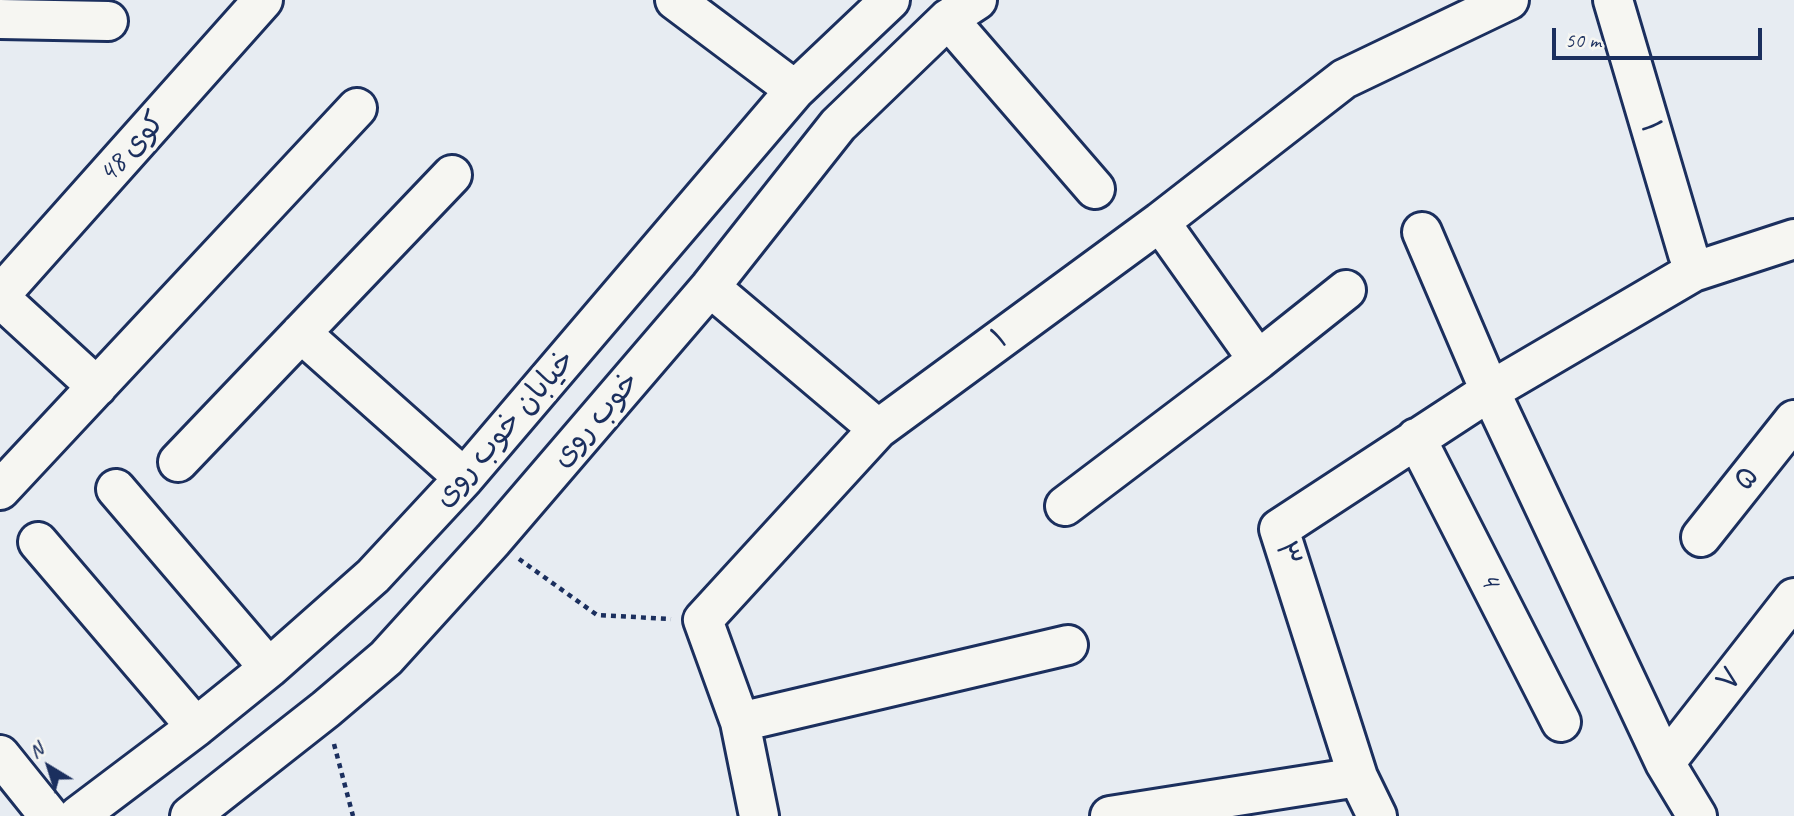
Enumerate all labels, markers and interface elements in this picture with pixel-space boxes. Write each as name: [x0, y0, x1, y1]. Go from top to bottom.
scale bar: [1556, 14, 1766, 58]
text: 50 m: [1565, 27, 1601, 53]
street label: کوی 48: [91, 105, 173, 191]
street label: ۱: [1631, 117, 1669, 137]
street label: ۱: [985, 321, 1015, 357]
street label: خیابان خوب روی: [427, 343, 583, 515]
street label: خوب روی: [544, 365, 648, 475]
street label: ۵: [1726, 460, 1768, 498]
street label: ۳: [1266, 537, 1308, 571]
street label: 4: [1470, 566, 1508, 594]
street label: ۷: [1709, 661, 1751, 699]
north arrow: [14, 732, 84, 802]
text: N: [24, 737, 48, 764]

